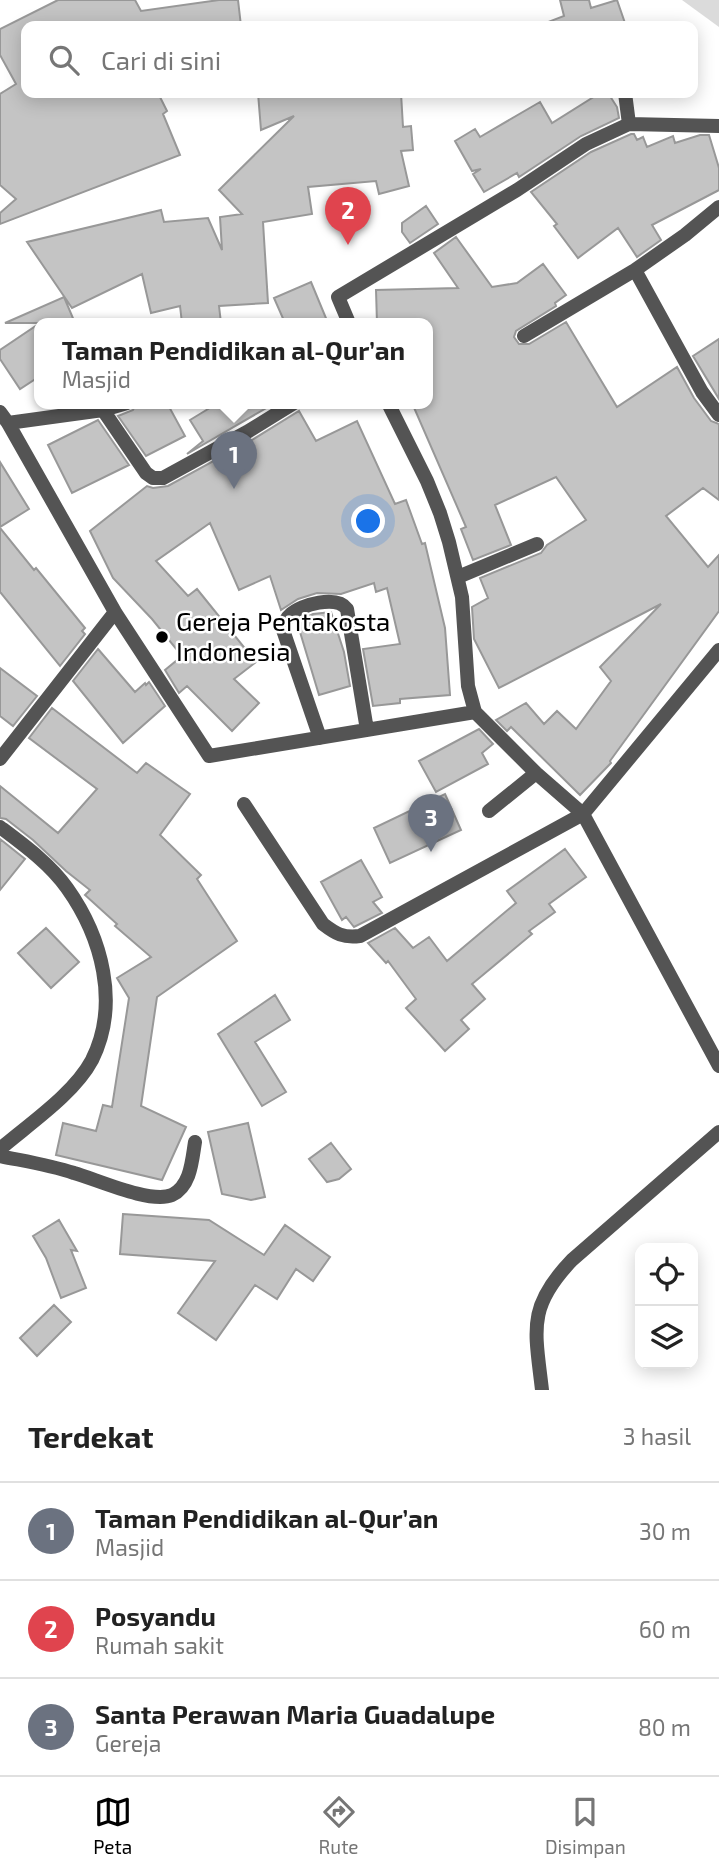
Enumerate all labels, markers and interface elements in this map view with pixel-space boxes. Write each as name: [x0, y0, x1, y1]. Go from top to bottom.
search box: [21, 21, 698, 98]
icon: search: [45, 41, 83, 79]
text: Cari di sini: [101, 44, 221, 75]
pin: 2: [325, 187, 371, 245]
popup: [34, 318, 433, 409]
text: Taman Pendidikan al-Qur’an: [62, 334, 405, 365]
text: Masjid: [62, 365, 131, 393]
pin: 1: [211, 431, 257, 489]
your location: [351, 504, 385, 538]
place label: Gereja Pentakosta Indonesia: [176, 605, 390, 666]
marker: Gereja Pentakosta Indonesia: [154, 629, 170, 645]
pin: 3: [408, 794, 454, 852]
map controls: [635, 1243, 698, 1369]
button: locate: [635, 1243, 698, 1306]
button: layers: [635, 1306, 698, 1369]
text: Terdekat: [28, 1418, 154, 1454]
text: 3 hasil: [623, 1422, 691, 1450]
text: Taman Pendidikan al-Qur’an: [95, 1502, 439, 1533]
text: 1: [46, 1517, 56, 1545]
text: 30 m: [639, 1517, 691, 1545]
text: Masjid: [95, 1533, 164, 1561]
text: Posyandu: [95, 1600, 216, 1631]
text: 2: [44, 1615, 58, 1643]
text: 60 m: [639, 1615, 691, 1643]
text: Rumah sakit: [95, 1631, 224, 1659]
text: Santa Perawan Maria Guadalupe: [95, 1698, 495, 1729]
text: 3: [44, 1713, 58, 1741]
text: 80 m: [638, 1713, 691, 1741]
text: Gereja: [95, 1729, 161, 1757]
tab: Peta: [93, 1793, 132, 1858]
tab: Rute: [319, 1793, 359, 1858]
tab: Disimpan: [545, 1793, 626, 1858]

